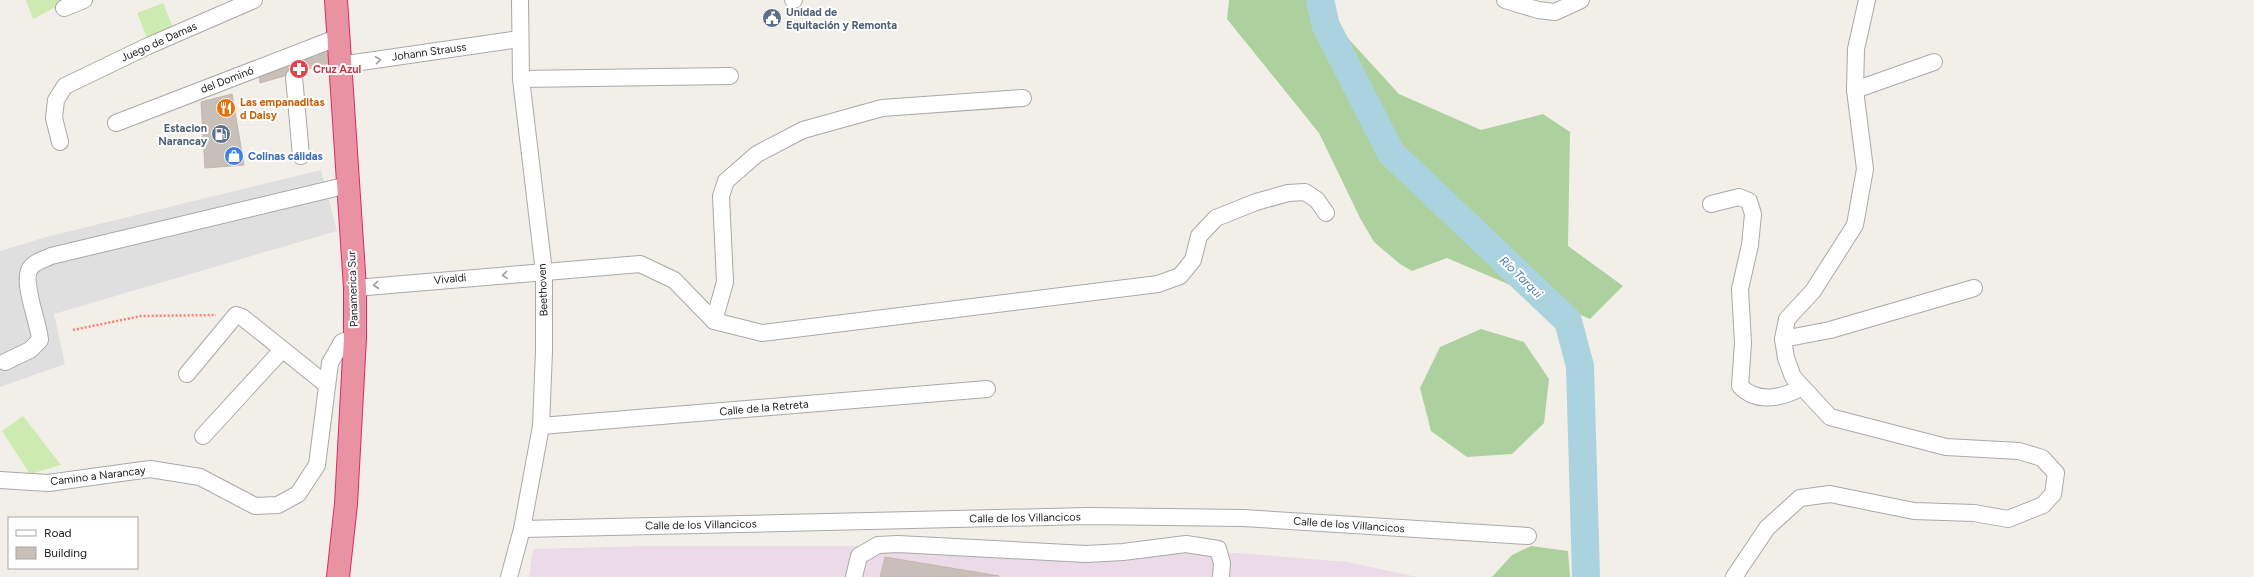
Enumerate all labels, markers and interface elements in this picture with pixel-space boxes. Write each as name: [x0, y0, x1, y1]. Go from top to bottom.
place label: Unidad de Equitación y Remonta: [786, 6, 897, 32]
public building icon: Unidad de Equitación y Remonta: [761, 7, 783, 29]
street label: Juego de Damas: [119, 19, 199, 65]
street label: Johann Strauss: [391, 40, 467, 64]
one-way arrow: [375, 56, 381, 65]
pharmacy icon: Cruz Azul: [288, 58, 310, 80]
place label: Cruz Azul: [313, 63, 362, 76]
street label: del Dominó: [199, 64, 255, 96]
place label: Las empanaditas d Daisy: [240, 96, 325, 122]
restaurant icon: Las empanaditas d Daisy: [215, 97, 237, 119]
place label: Estacion Narancay: [158, 122, 208, 148]
fuel station icon: Estacion Narancay: [210, 123, 232, 145]
shop icon: Colinas cálidas: [223, 145, 245, 167]
place label: Colinas cálidas: [248, 150, 323, 163]
street label: Panamerica Sur: [345, 250, 361, 327]
water label: Río Tarqui: [1497, 253, 1545, 301]
street label: Beethoven: [536, 263, 550, 317]
one-way arrow: [502, 270, 508, 279]
street label: Vivaldi: [433, 271, 467, 287]
one-way arrow: [373, 280, 379, 289]
street label: Calle de la Retreta: [719, 398, 809, 418]
street label: Camino a Narancay: [50, 464, 147, 488]
street label: Calle de los Villancicos: [969, 511, 1081, 525]
street label: Calle de los Villancicos: [1293, 515, 1405, 535]
legend: [8, 517, 138, 569]
street label: Calle de los Villancicos: [645, 518, 757, 532]
text: Road: [44, 526, 72, 540]
text: Building: [44, 546, 87, 560]

